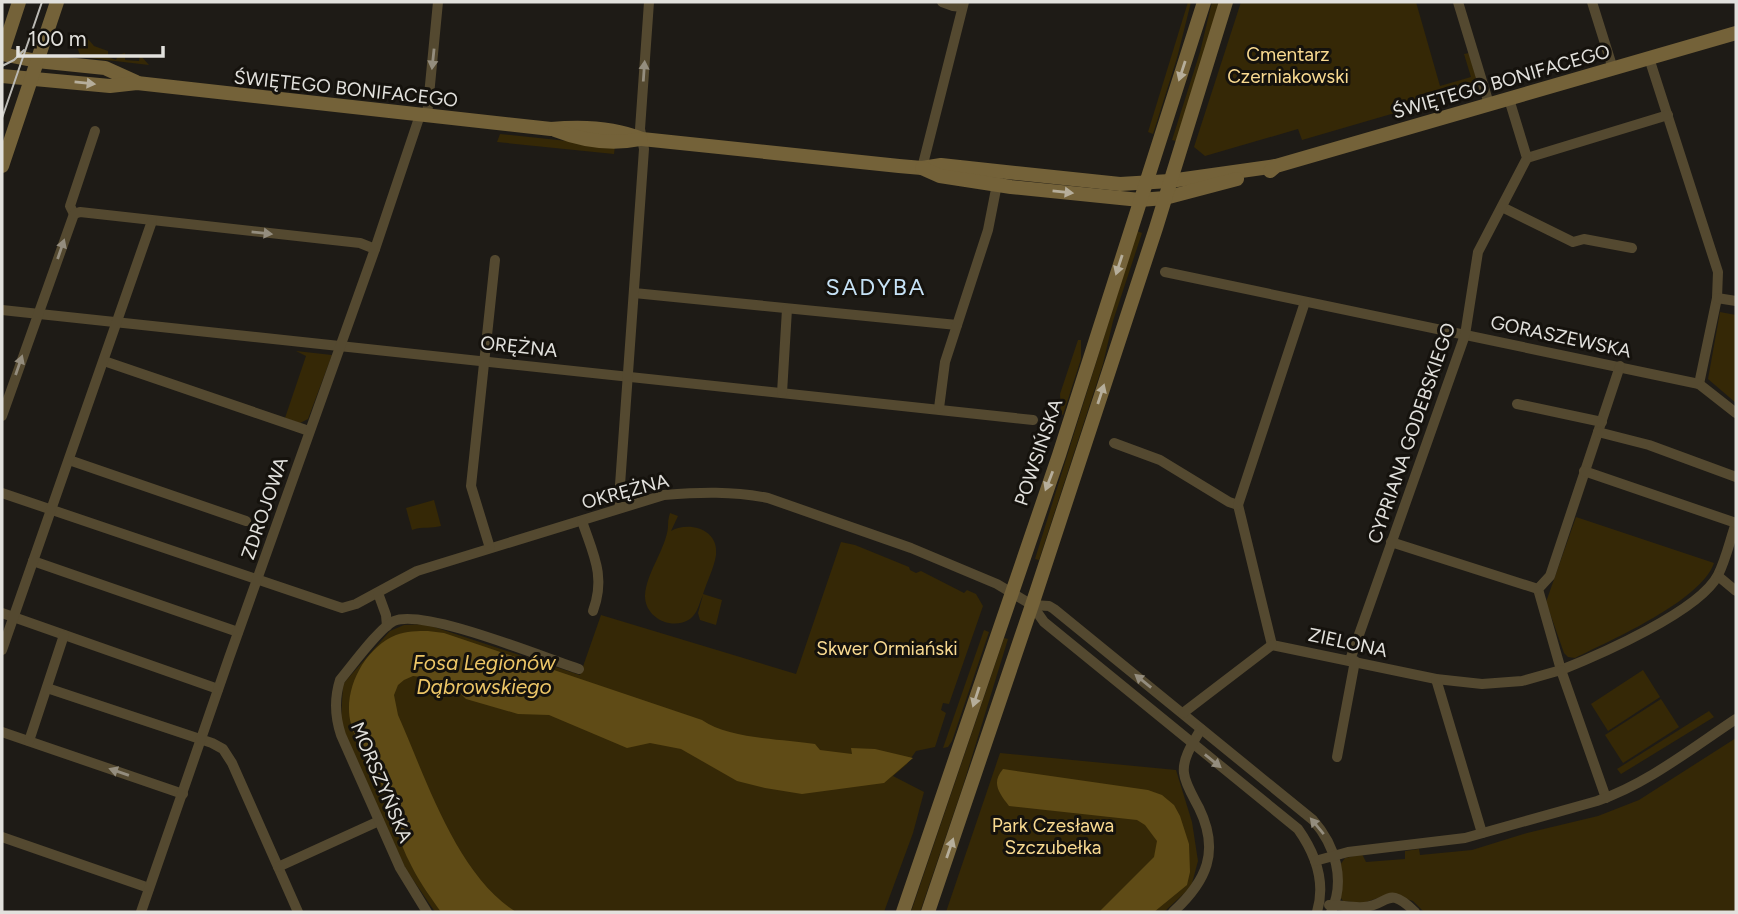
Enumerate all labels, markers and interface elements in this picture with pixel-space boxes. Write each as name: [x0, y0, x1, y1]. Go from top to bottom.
scale bar: [18, 14, 163, 58]
text: 100 m: [28, 26, 87, 51]
street label: ŚWIĘTEGO BONIFACEGO: [1390, 39, 1612, 124]
park label: Cmentarz Czerniakowski: [1227, 43, 1349, 88]
one-way arrow: [427, 48, 438, 70]
one-way arrow: [639, 60, 650, 82]
one-way arrow: [1176, 60, 1186, 81]
street label: ŚWIĘTEGO BONIFACEGO: [233, 65, 459, 112]
one-way arrow: [74, 78, 96, 89]
one-way arrow: [1052, 187, 1074, 198]
one-way arrow: [251, 227, 273, 238]
one-way arrow: [56, 239, 67, 260]
one-way arrow: [1113, 255, 1124, 276]
district label: SADYBA: [826, 273, 926, 301]
street label: GORASZEWSKA: [1488, 310, 1634, 363]
street label: CYPRIANA GODEBSKIEGO: [1363, 320, 1460, 547]
street label: ORĘŻNA: [479, 331, 559, 362]
one-way arrow: [14, 354, 25, 375]
one-way arrow: [1096, 384, 1107, 405]
street label: POWSIŃSKA: [1009, 396, 1068, 509]
street label: ZDROJOWA: [236, 454, 293, 562]
street label: OKRĘŻNA: [579, 469, 671, 514]
one-way arrow: [1043, 471, 1054, 492]
street label: ZIELONA: [1306, 623, 1390, 662]
park label: Skwer Ormiański: [816, 637, 958, 660]
water label: Fosa Legionów Dąbrowskiego: [413, 650, 557, 699]
one-way arrow: [1134, 673, 1152, 688]
one-way arrow: [970, 687, 981, 708]
street label: MORSZYŃSKA: [346, 718, 417, 846]
one-way arrow: [1203, 753, 1221, 768]
one-way arrow: [108, 766, 129, 777]
park label: Park Czesława Szczubełka: [992, 814, 1114, 859]
one-way arrow: [1309, 817, 1325, 835]
one-way arrow: [945, 837, 956, 858]

